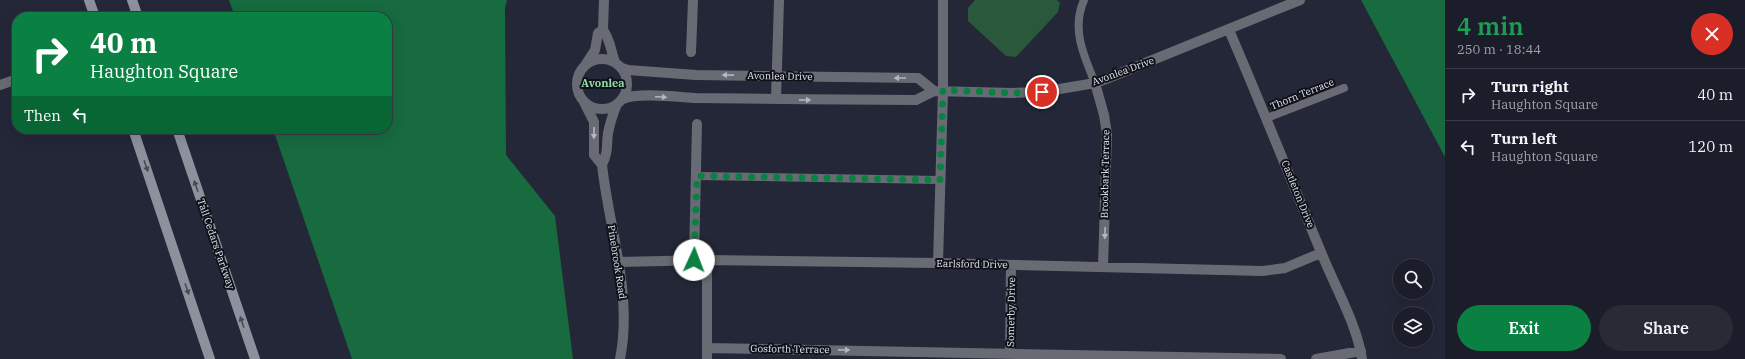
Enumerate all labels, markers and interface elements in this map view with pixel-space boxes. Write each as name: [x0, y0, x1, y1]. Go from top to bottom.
text: 4 min: [1457, 10, 1524, 42]
button: close: [1691, 13, 1733, 55]
text: 40 m: [90, 24, 157, 61]
icon: right: [24, 28, 76, 80]
text: 250 m · 18:44: [1457, 41, 1541, 58]
street label: Avonlea Drive: [1090, 54, 1156, 88]
text: Haughton Square: [90, 60, 238, 83]
street label: Avonlea Drive: [747, 69, 813, 83]
one-way arrow: [721, 72, 734, 78]
one-way arrow: [893, 75, 906, 81]
pin: [1025, 75, 1059, 109]
street label: Thorn Terrace: [1268, 75, 1336, 113]
district label: Avonlea: [581, 76, 625, 90]
text: Turn right: [1491, 77, 1569, 96]
icon: arrive: [1031, 81, 1053, 103]
icon: right: [1457, 84, 1479, 106]
text: 40 m: [1697, 85, 1733, 104]
one-way arrow: [655, 93, 667, 100]
text: Haughton Square: [1491, 96, 1598, 113]
one-way arrow: [799, 97, 812, 103]
icon: left: [69, 104, 91, 126]
text: Then: [24, 106, 61, 125]
one-way arrow: [591, 127, 597, 140]
text: Turn left: [1491, 129, 1557, 148]
street label: Brookbark Terrace: [1098, 130, 1112, 218]
icon: left: [1457, 136, 1479, 158]
text: 120 m: [1688, 137, 1733, 156]
text: Haughton Square: [1491, 148, 1598, 165]
street label: Castleton Drive: [1279, 158, 1317, 230]
one-way arrow: [143, 160, 149, 172]
one-way arrow: [193, 179, 199, 191]
street label: Tall Cedars Parkway: [194, 197, 238, 292]
street label: Pinebrook Road: [605, 224, 629, 300]
one-way arrow: [1101, 227, 1108, 239]
position arrow: [673, 239, 715, 281]
street label: Earlsford Drive: [936, 257, 1008, 271]
map controls: [1393, 259, 1433, 347]
button: search: [1393, 259, 1433, 299]
street label: Somerby Drive: [1004, 277, 1018, 347]
one-way arrow: [184, 284, 190, 296]
button: Exit: [1457, 305, 1591, 351]
button: Share: [1599, 305, 1733, 351]
button: layers: [1393, 307, 1433, 347]
one-way arrow: [239, 316, 245, 328]
street label: Gosforth Terrace: [750, 342, 830, 356]
one-way arrow: [838, 347, 851, 353]

